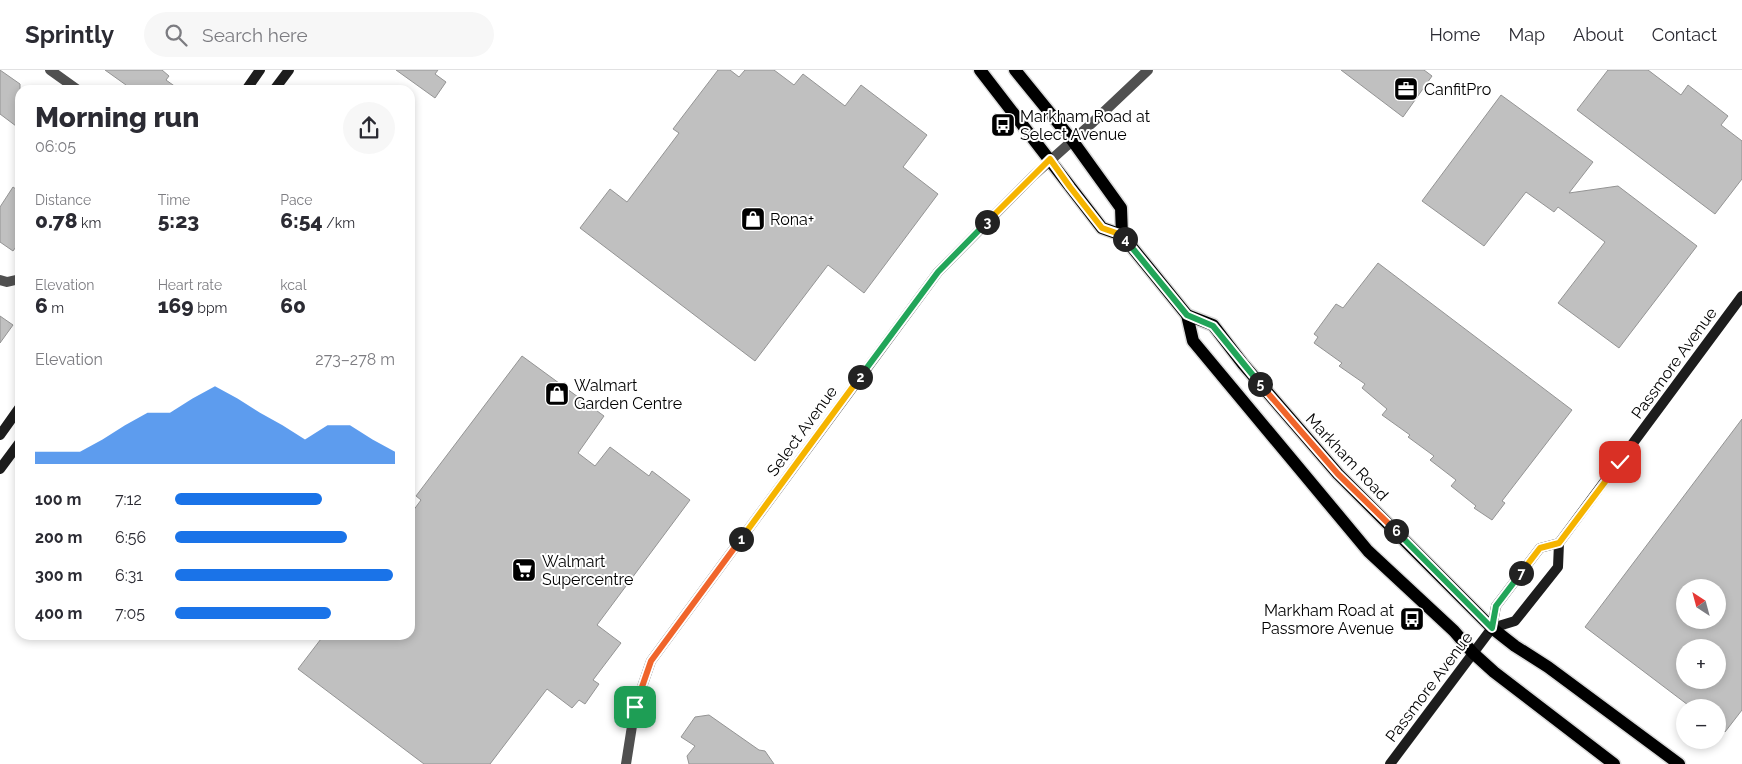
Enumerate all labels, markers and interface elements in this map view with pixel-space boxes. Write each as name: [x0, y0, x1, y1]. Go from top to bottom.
search box: [144, 12, 494, 57]
text: Sprintly: [25, 20, 114, 49]
icon: search: [162, 21, 190, 49]
text: Search here: [202, 24, 308, 46]
text: Home: [1429, 24, 1480, 45]
text: Map: [1508, 24, 1545, 45]
text: About: [1573, 24, 1624, 45]
text: Contact: [1652, 24, 1717, 45]
office icon: CanfitPro: [1393, 76, 1419, 102]
place label: CanfitPro: [1424, 80, 1491, 99]
text: Morning run: [35, 101, 199, 134]
button: share: [343, 102, 395, 154]
place label: Markham Road at Select Avenue: [1020, 107, 1151, 144]
bus stop icon: Markham Road at Select Avenue: [990, 112, 1016, 138]
text: 06:05: [35, 137, 76, 156]
text: Distance: [35, 192, 91, 208]
text: Time: [158, 192, 190, 208]
text: Pace: [280, 192, 312, 208]
shop icon: Rona+: [740, 206, 766, 232]
text: 0.78: [35, 208, 77, 233]
text: 5:23: [158, 208, 199, 233]
text: 6:54: [280, 208, 323, 233]
place label: Rona+: [770, 210, 814, 229]
pin: 3: [974, 210, 1000, 234]
text: 3: [984, 214, 991, 230]
text: km: [77, 215, 101, 231]
text: /km: [323, 215, 355, 231]
pin: 4: [1112, 226, 1138, 252]
text: 4: [1122, 231, 1130, 247]
text: Elevation: [35, 277, 94, 293]
text: Heart rate: [158, 277, 222, 293]
text: kcal: [280, 277, 307, 293]
text: 6: [35, 293, 48, 318]
text: 169: [158, 293, 194, 318]
text: 60: [280, 293, 306, 318]
text: m: [48, 300, 64, 316]
text: bpm: [194, 300, 227, 316]
street label: Passmore Avenue: [1627, 304, 1721, 422]
text: Elevation: [35, 350, 103, 369]
text: 273–278 m: [315, 350, 395, 369]
pin: 2: [848, 364, 872, 390]
text: 2: [857, 369, 864, 385]
pin: 5: [1248, 372, 1272, 396]
place label: Walmart Garden Centre: [574, 376, 682, 413]
text: 5: [1257, 376, 1264, 392]
shop icon: Walmart Garden Centre: [544, 381, 570, 407]
street label: Select Avenue: [763, 382, 841, 480]
street label: Markham Road: [1302, 410, 1392, 504]
pin: [1599, 441, 1641, 483]
icon: check: [1606, 448, 1634, 476]
text: 100 m: [35, 490, 81, 509]
text: 7:12: [115, 490, 142, 509]
pin: 6: [1384, 518, 1408, 544]
text: 6: [1392, 523, 1401, 539]
pin: 1: [728, 526, 754, 552]
text: 200 m: [35, 528, 82, 547]
text: 6:56: [115, 528, 146, 547]
text: 1: [738, 531, 745, 547]
place label: Walmart Supercentre: [542, 552, 633, 589]
supermarket icon: Walmart Supercentre: [511, 557, 537, 583]
pin: 7: [1508, 560, 1534, 586]
text: 7: [1518, 565, 1525, 581]
text: 300 m: [35, 566, 82, 585]
text: 6:31: [115, 566, 143, 585]
north arrow: [1676, 579, 1726, 629]
map controls: [1676, 579, 1726, 749]
place label: Markham Road at Passmore Avenue: [1261, 601, 1395, 638]
text: 400 m: [35, 604, 83, 623]
text: 7:05: [115, 604, 145, 623]
bus stop icon: Markham Road at Passmore Avenue: [1399, 606, 1425, 632]
street label: Passmore Avenue: [1381, 628, 1477, 746]
button: +: [1676, 639, 1726, 689]
pin: [614, 686, 656, 728]
icon: arrive: [621, 693, 649, 721]
button: −: [1676, 699, 1726, 749]

